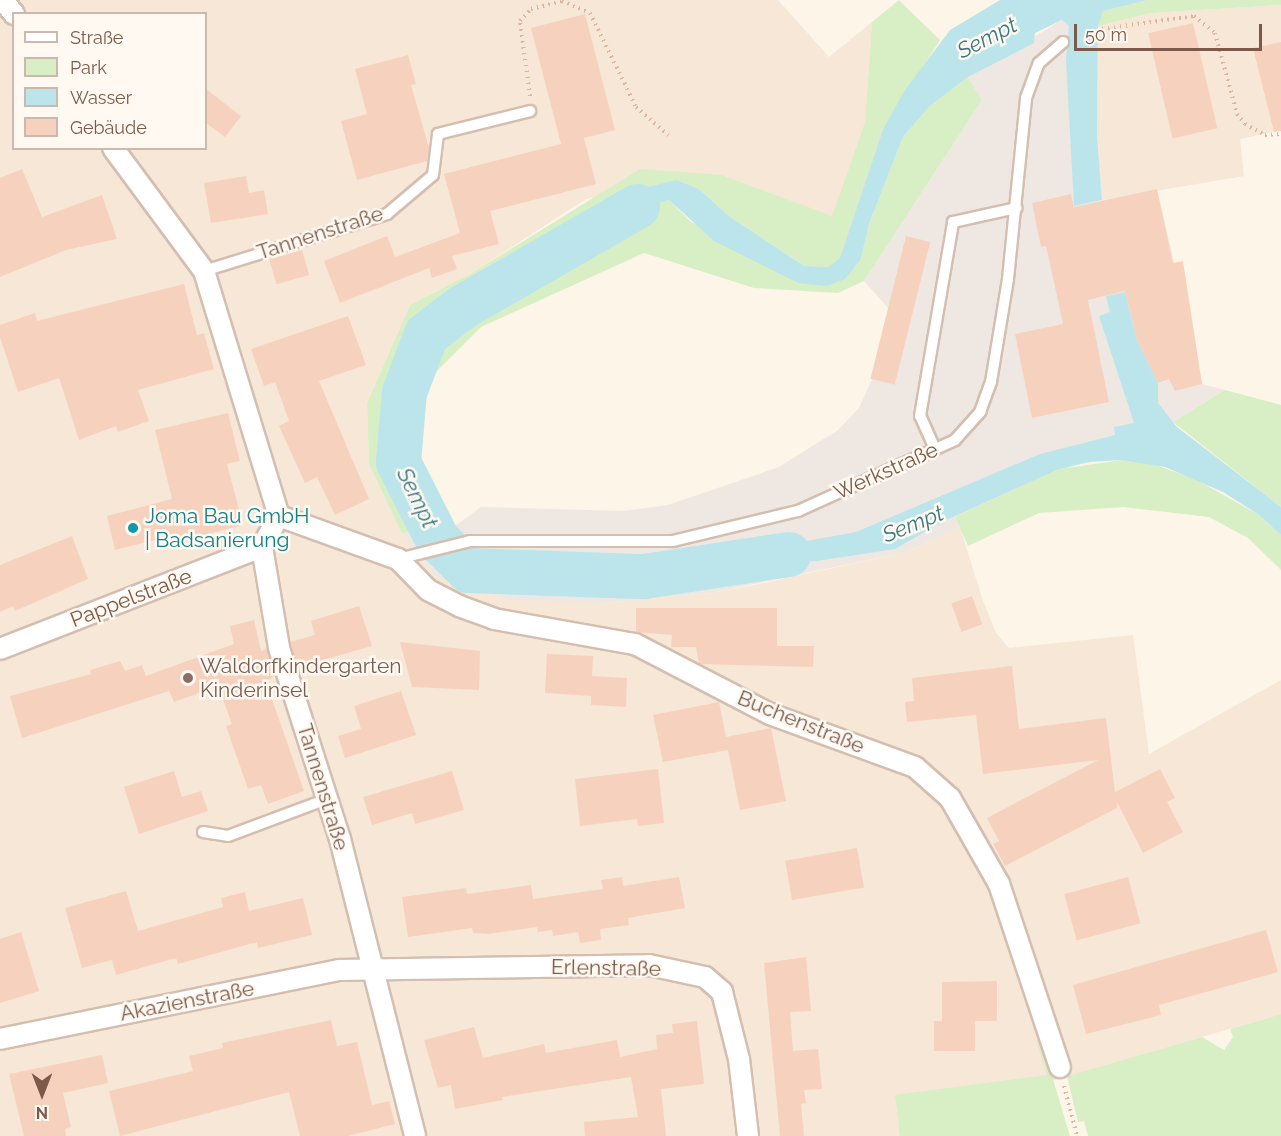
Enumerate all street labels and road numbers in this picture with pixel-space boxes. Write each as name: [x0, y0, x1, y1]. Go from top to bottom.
street label: Tannenstraße: [254, 201, 386, 265]
street label: Werkstraße: [830, 437, 942, 505]
street label: Pappelstraße: [67, 563, 195, 633]
street label: Buchenstraße: [734, 685, 868, 759]
street label: Tannenstraße: [292, 721, 354, 853]
street label: Erlenstraße: [551, 954, 661, 982]
street label: Akazienstraße: [118, 976, 256, 1026]

